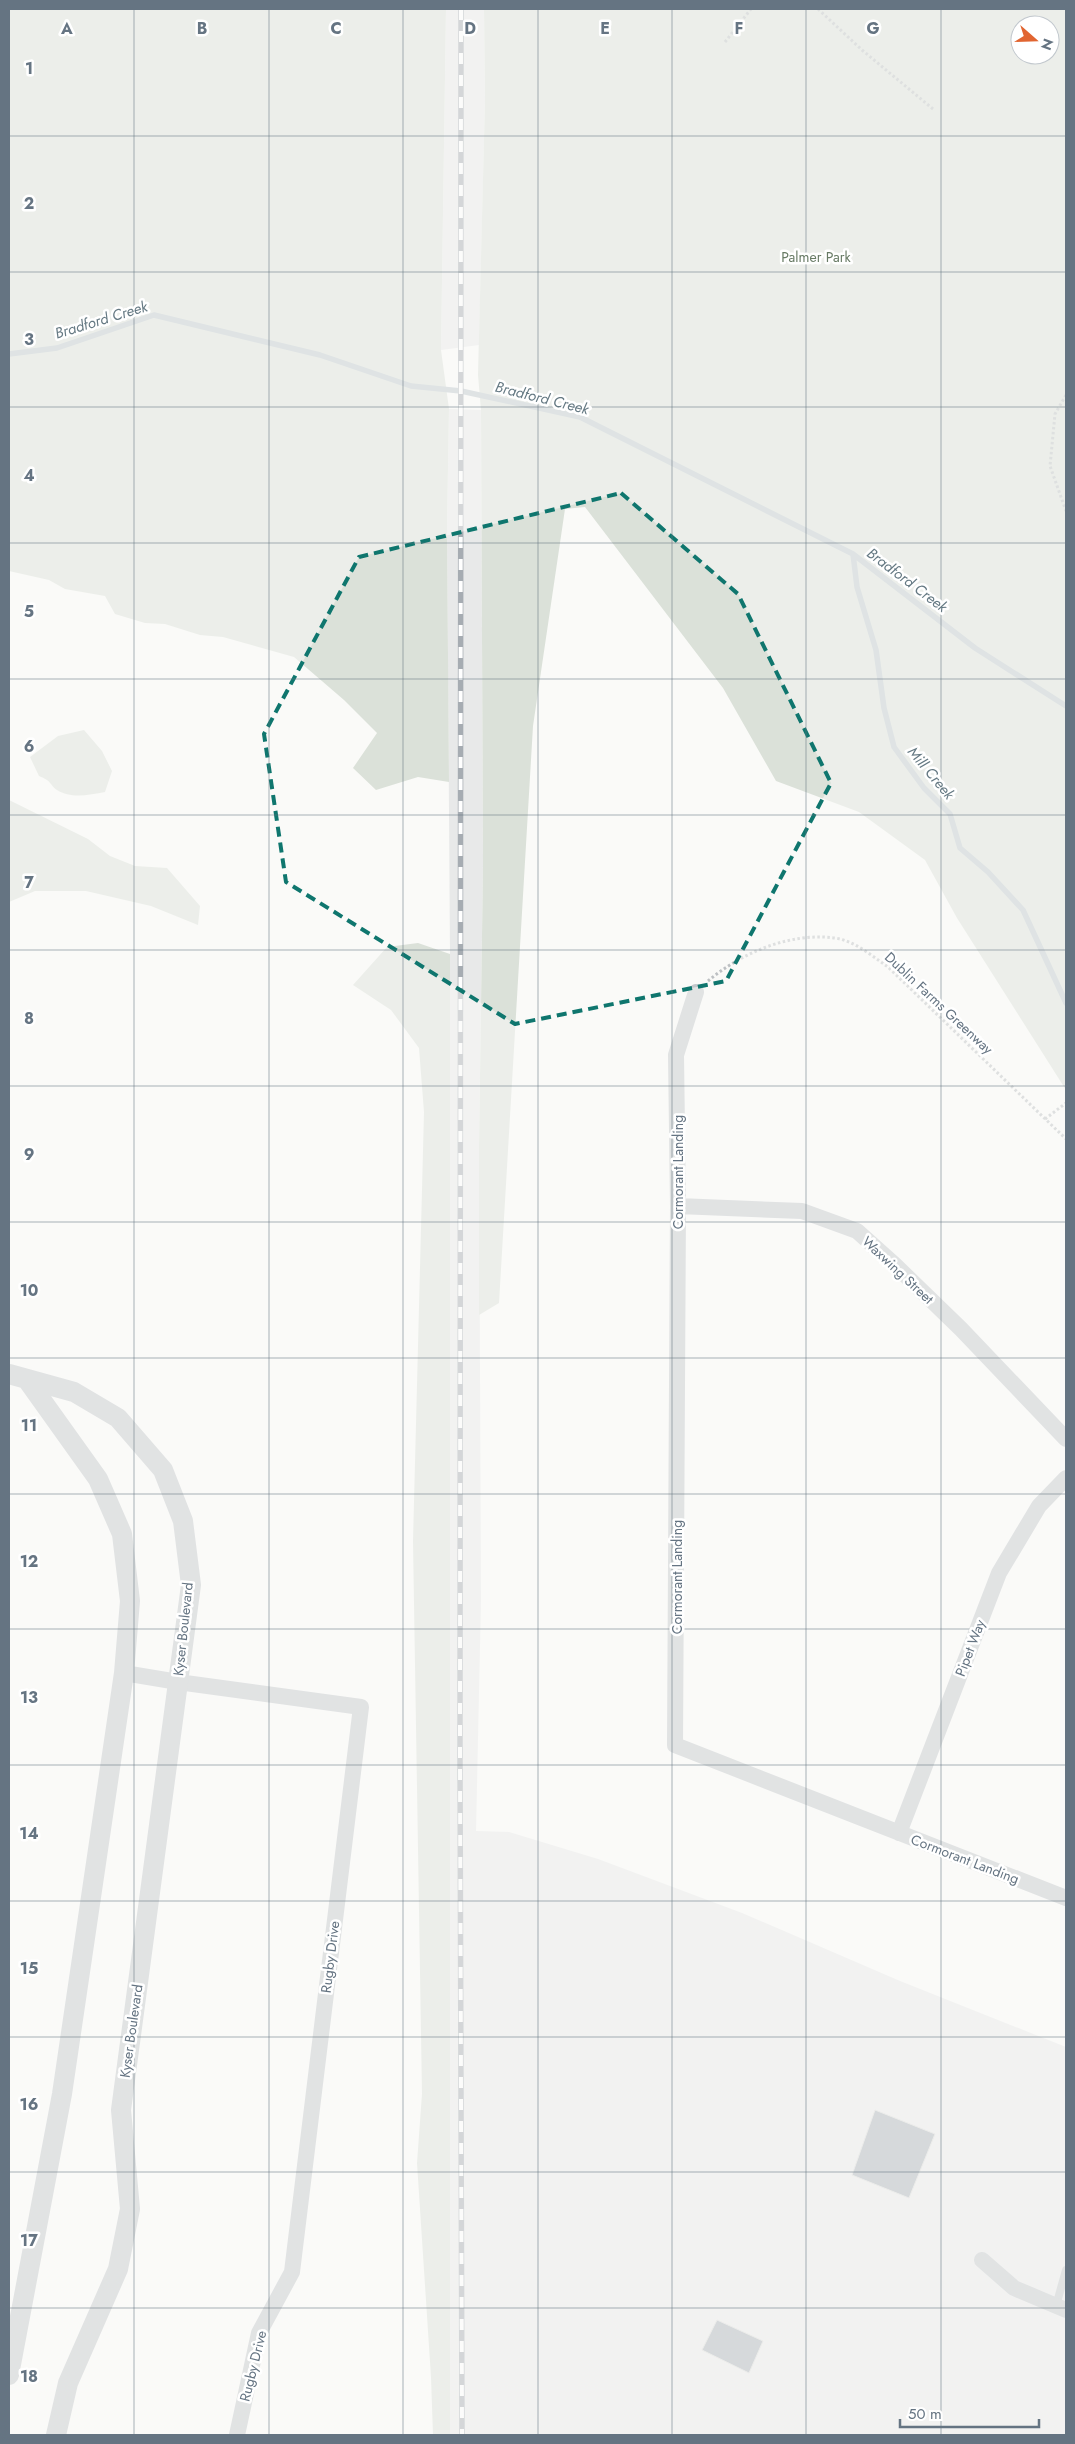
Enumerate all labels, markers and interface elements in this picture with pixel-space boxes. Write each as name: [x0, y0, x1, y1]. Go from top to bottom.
north arrow: [1010, 15, 1060, 65]
text: A: [60, 17, 73, 40]
text: B: [197, 17, 207, 40]
text: C: [330, 17, 342, 40]
text: D: [464, 17, 476, 40]
text: E: [600, 17, 610, 40]
text: F: [735, 17, 743, 40]
text: G: [866, 17, 880, 40]
text: N: [1036, 36, 1059, 53]
text: 1: [25, 57, 33, 80]
text: 2: [24, 192, 34, 215]
park label: Palmer Park: [781, 247, 851, 267]
water label: Bradford Creek: [52, 295, 151, 345]
text: 3: [24, 328, 34, 351]
water label: Bradford Creek: [493, 376, 592, 420]
text: 4: [23, 464, 35, 487]
water label: Bradford Creek: [862, 542, 952, 618]
text: 5: [24, 600, 34, 623]
text: 6: [24, 735, 34, 758]
water label: Mill Creek: [902, 742, 960, 805]
text: 7: [24, 871, 34, 894]
street label: Dublin Farms Greenway: [880, 947, 998, 1059]
text: 8: [24, 1007, 34, 1030]
street label: Cormorant Landing: [668, 1115, 688, 1229]
text: 9: [24, 1143, 34, 1166]
street label: Waxwing Street: [858, 1232, 939, 1309]
text: 10: [20, 1279, 38, 1302]
text: 11: [21, 1414, 37, 1437]
street label: Cormorant Landing: [667, 1520, 687, 1634]
text: 12: [20, 1550, 38, 1573]
street label: Kyser Boulevard: [168, 1581, 198, 1677]
street label: Pipet Way: [950, 1616, 990, 1679]
text: 13: [20, 1686, 38, 1709]
text: 14: [19, 1822, 39, 1845]
street label: Cormorant Landing: [908, 1829, 1022, 1889]
street label: Rugby Drive: [316, 1920, 344, 1994]
text: 15: [20, 1957, 38, 1980]
street label: Kyser Boulevard: [115, 1983, 147, 2079]
text: 16: [20, 2093, 38, 2116]
text: 17: [20, 2229, 38, 2252]
street label: Rugby Drive: [235, 2328, 271, 2404]
text: 18: [20, 2365, 38, 2388]
scale bar: [900, 2396, 1039, 2428]
text: 50 m: [908, 2403, 942, 2425]

